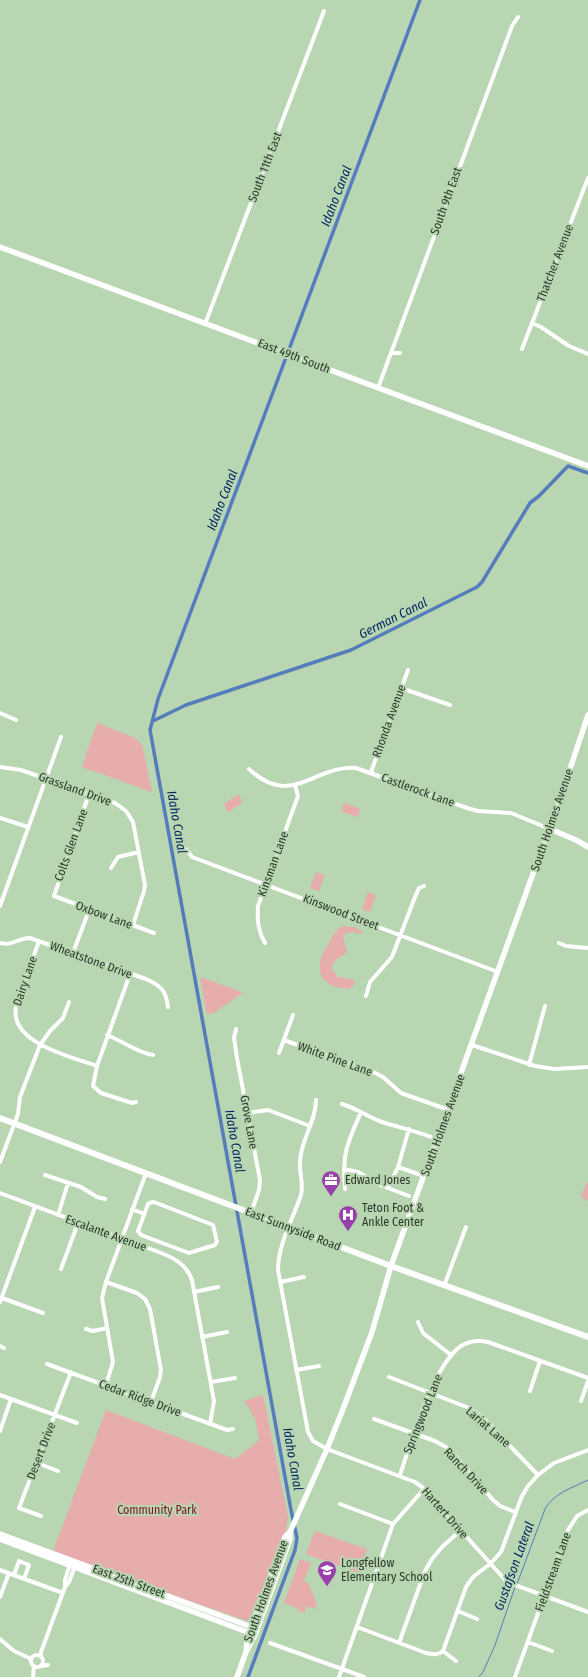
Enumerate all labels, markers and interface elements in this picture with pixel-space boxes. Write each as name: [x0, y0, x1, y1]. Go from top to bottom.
street label: South 11th East: [245, 130, 285, 204]
water label: Idaho Canal: [318, 163, 355, 228]
street label: South 9th East: [427, 165, 465, 237]
street label: Thatcher Avenue: [534, 222, 576, 304]
street label: East 49th South: [256, 336, 332, 376]
water label: Idaho Canal: [204, 467, 241, 532]
water label: German Canal: [356, 594, 430, 642]
street label: Rhonda Avenue: [369, 683, 409, 759]
street label: South Holmes Avenue: [528, 767, 576, 873]
street label: Grassland Drive: [37, 769, 113, 809]
street label: Castlerock Lane: [380, 770, 457, 810]
water label: Idaho Canal: [164, 789, 190, 855]
street label: Colts Glen Lane: [51, 807, 91, 883]
street label: Kinsman Lane: [255, 829, 291, 899]
street label: Kinswood Street: [301, 891, 381, 933]
street label: Oxbow Lane: [74, 898, 134, 932]
street label: Wheatstone Drive: [48, 939, 134, 981]
street label: Dairy Lane: [10, 954, 40, 1008]
street label: White Pine Lane: [296, 1039, 374, 1079]
street label: South Holmes Avenue: [418, 1072, 468, 1178]
street label: Grove Lane: [237, 1094, 261, 1150]
water label: Idaho Canal: [222, 1108, 248, 1174]
office icon: Edward Jones: [320, 1169, 342, 1197]
place label: Edward Jones: [345, 1173, 410, 1187]
place label: Teton Foot & Ankle Center: [362, 1201, 425, 1229]
street label: East Sunnyside Road: [243, 1204, 343, 1254]
hospital icon: Teton Foot & Ankle Center: [337, 1204, 359, 1232]
street label: Escalante Avenue: [64, 1212, 149, 1254]
street label: Springwood Lane: [401, 1372, 445, 1456]
street label: Cedar Ridge Drive: [97, 1377, 183, 1419]
street label: Lariat Lane: [463, 1404, 513, 1450]
street label: Desert Drive: [24, 1420, 58, 1482]
water label: Idaho Canal: [280, 1426, 306, 1492]
street label: Ranch Drive: [441, 1445, 491, 1497]
street label: Hartert Drive: [419, 1484, 471, 1542]
park label: Community Park: [117, 1503, 197, 1517]
water label: Gustafson Lateral: [491, 1519, 537, 1612]
street label: Fieldstream Lane: [532, 1530, 574, 1614]
street label: South Holmes Avenue: [241, 1538, 291, 1644]
place label: Longfellow Elementary School: [341, 1556, 432, 1584]
school or university icon: Longfellow Elementary School: [316, 1559, 338, 1587]
street label: East 25th Street: [91, 1561, 167, 1601]

